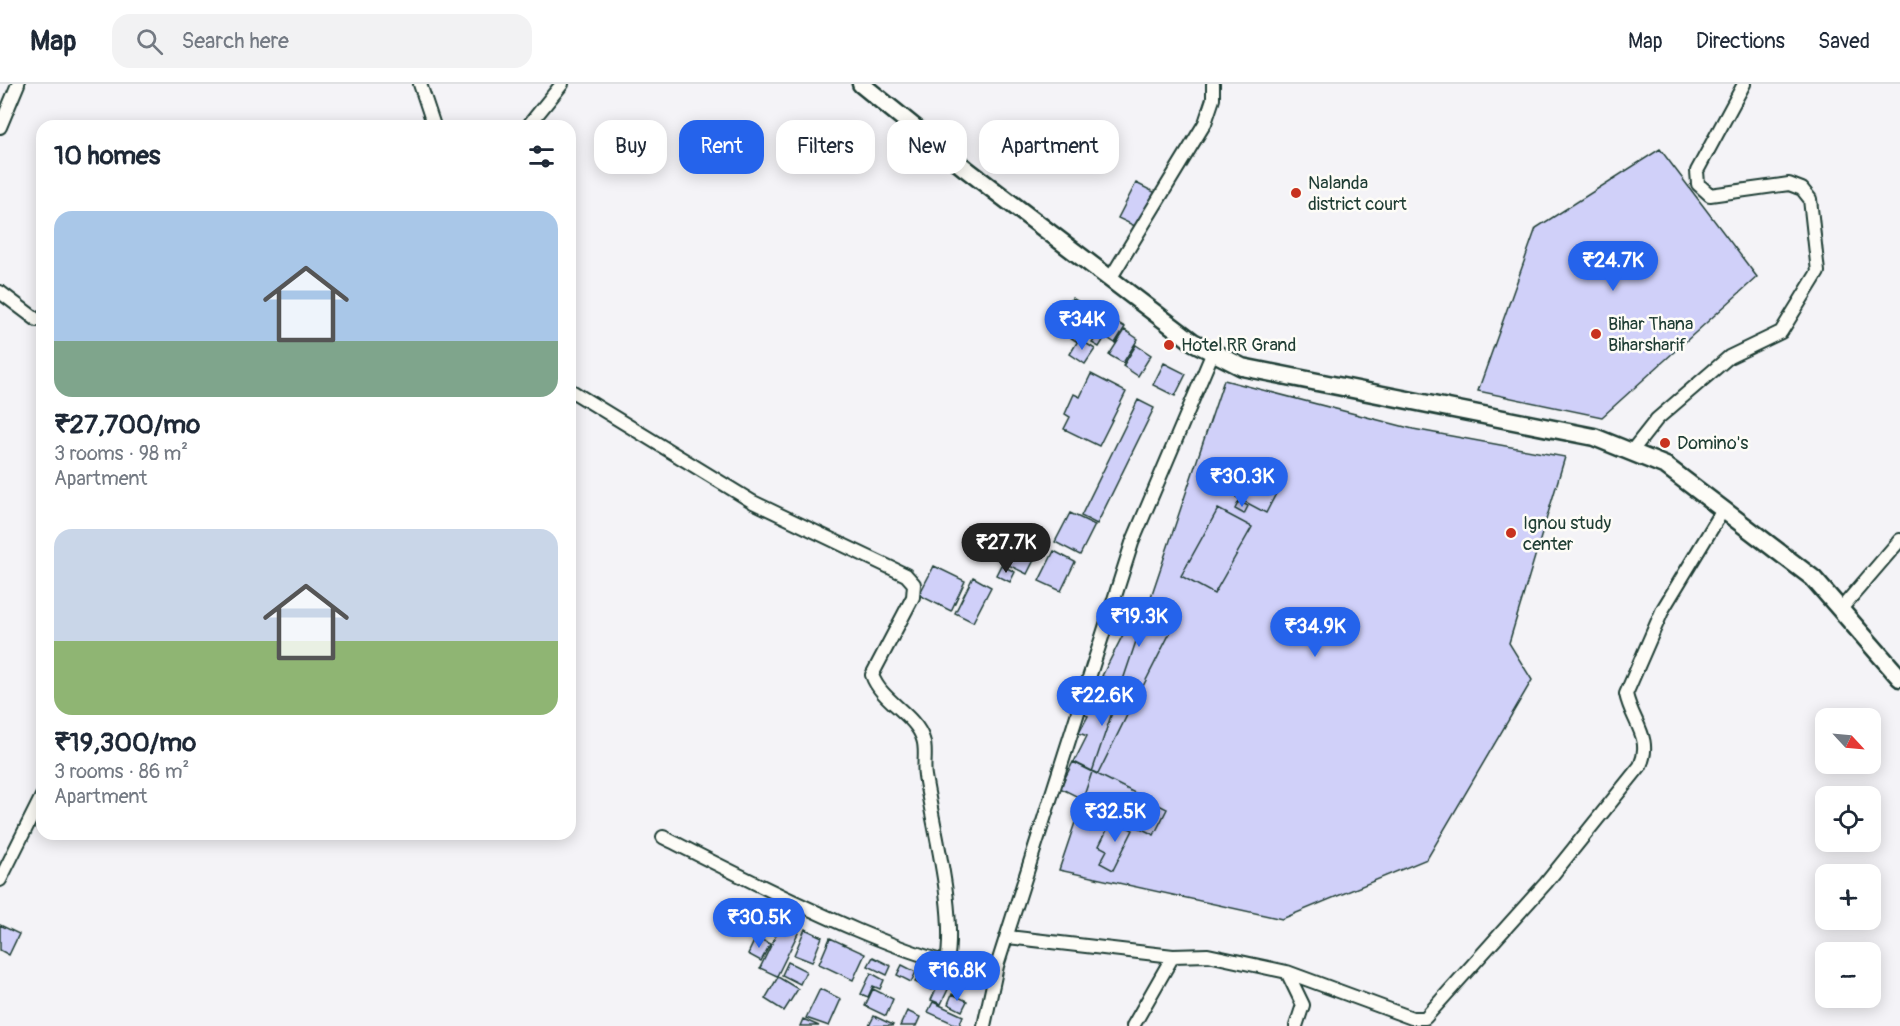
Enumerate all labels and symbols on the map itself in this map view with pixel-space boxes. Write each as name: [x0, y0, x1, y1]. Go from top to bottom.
place label: Nalanda district court: [1308, 172, 1408, 216]
marker: Nalanda district court: [1289, 186, 1303, 200]
pin: ₹24.7K: [1564, 241, 1662, 292]
pin: ₹34K: [1046, 300, 1118, 351]
place label: Bihar Thana Biharsharif: [1608, 313, 1693, 357]
marker: Bihar Thana Biharsharif: [1589, 327, 1603, 341]
place label: Hotel RR Grand: [1181, 334, 1296, 357]
marker: Hotel RR Grand: [1162, 338, 1176, 352]
place label: Domino's: [1677, 432, 1748, 455]
marker: Domino's: [1658, 436, 1672, 450]
pin: ₹30.3K: [1193, 457, 1291, 508]
place label: Ignou study center: [1523, 512, 1611, 556]
pin: ₹27.7K: [957, 523, 1055, 574]
marker: Ignou study center: [1504, 526, 1518, 540]
pin: ₹19.3K: [1090, 597, 1188, 648]
pin: ₹34.9K: [1266, 607, 1364, 658]
pin: ₹22.6K: [1053, 676, 1151, 727]
north arrow: [1815, 708, 1881, 774]
pin: ₹32.5K: [1066, 792, 1164, 843]
pin: ₹30.5K: [710, 898, 808, 949]
pin: ₹16.8K: [908, 951, 1006, 1002]

